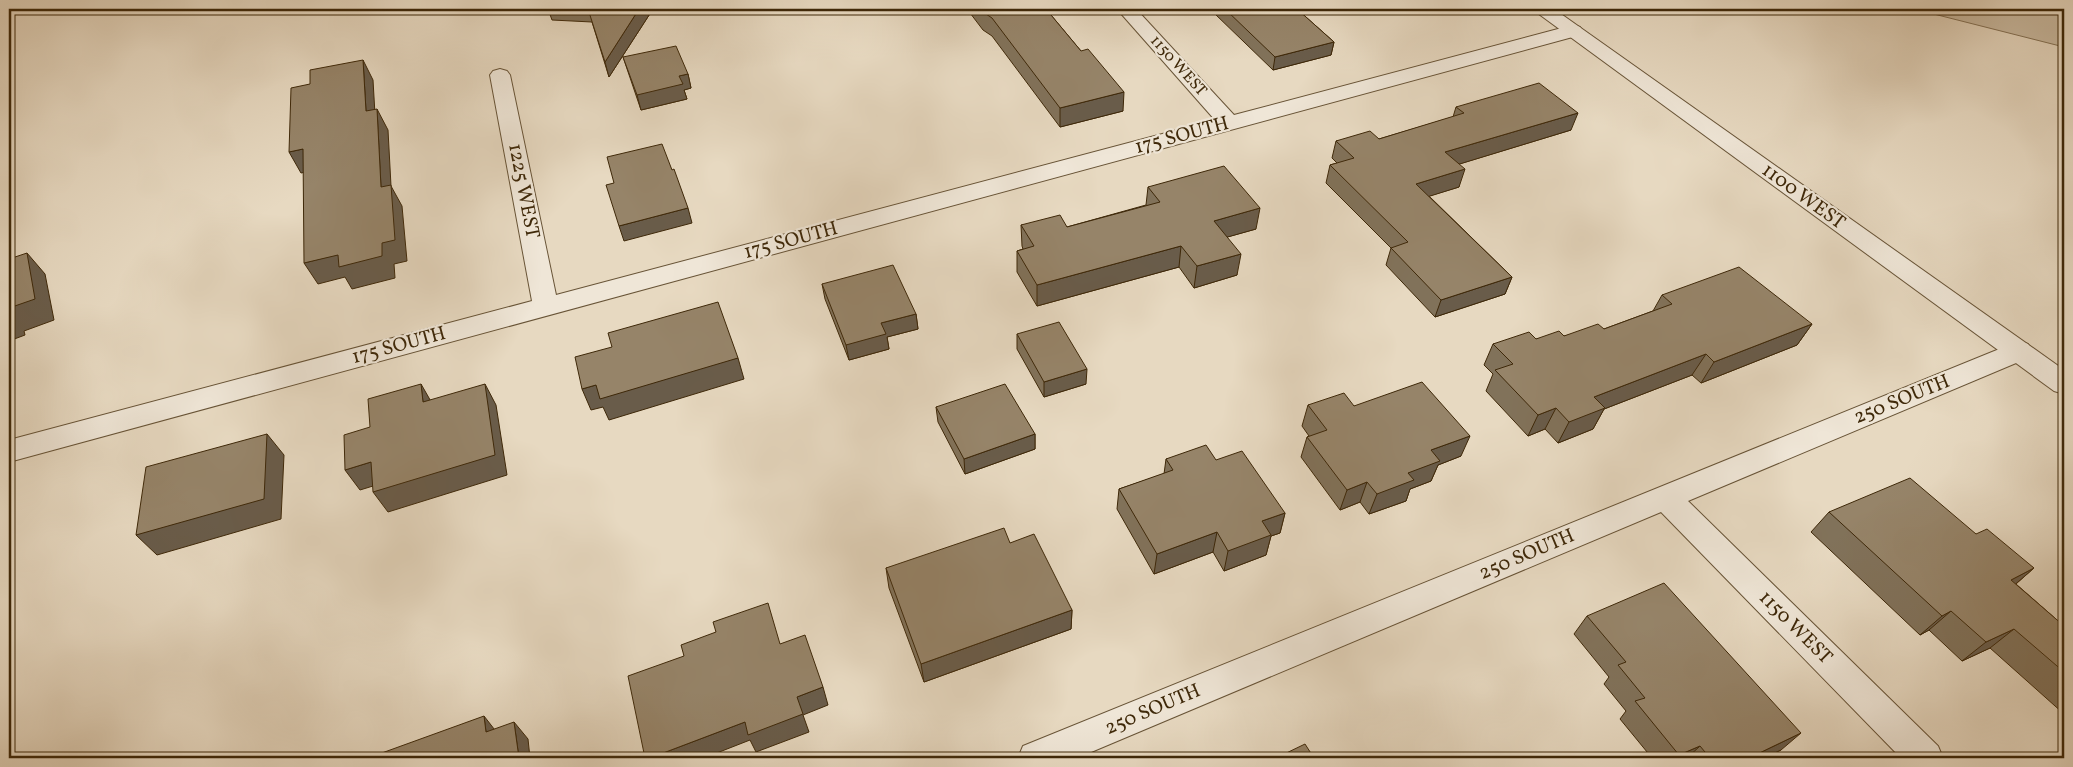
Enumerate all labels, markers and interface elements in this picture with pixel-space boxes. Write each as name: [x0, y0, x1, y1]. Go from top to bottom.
street label: 1150 WEST: [1145, 31, 1211, 101]
street label: 175 SOUTH: [1132, 110, 1232, 162]
street label: 1225 WEST: [500, 141, 546, 241]
street label: 1100 WEST: [1755, 157, 1851, 237]
street label: 175 SOUTH: [741, 215, 841, 267]
street label: 175 SOUTH: [349, 320, 449, 372]
street label: 250 SOUTH: [1850, 368, 1954, 432]
street label: 250 SOUTH: [1475, 522, 1579, 588]
street label: 1150 WEST: [1752, 585, 1838, 671]
street label: 250 SOUTH: [1101, 677, 1205, 743]

